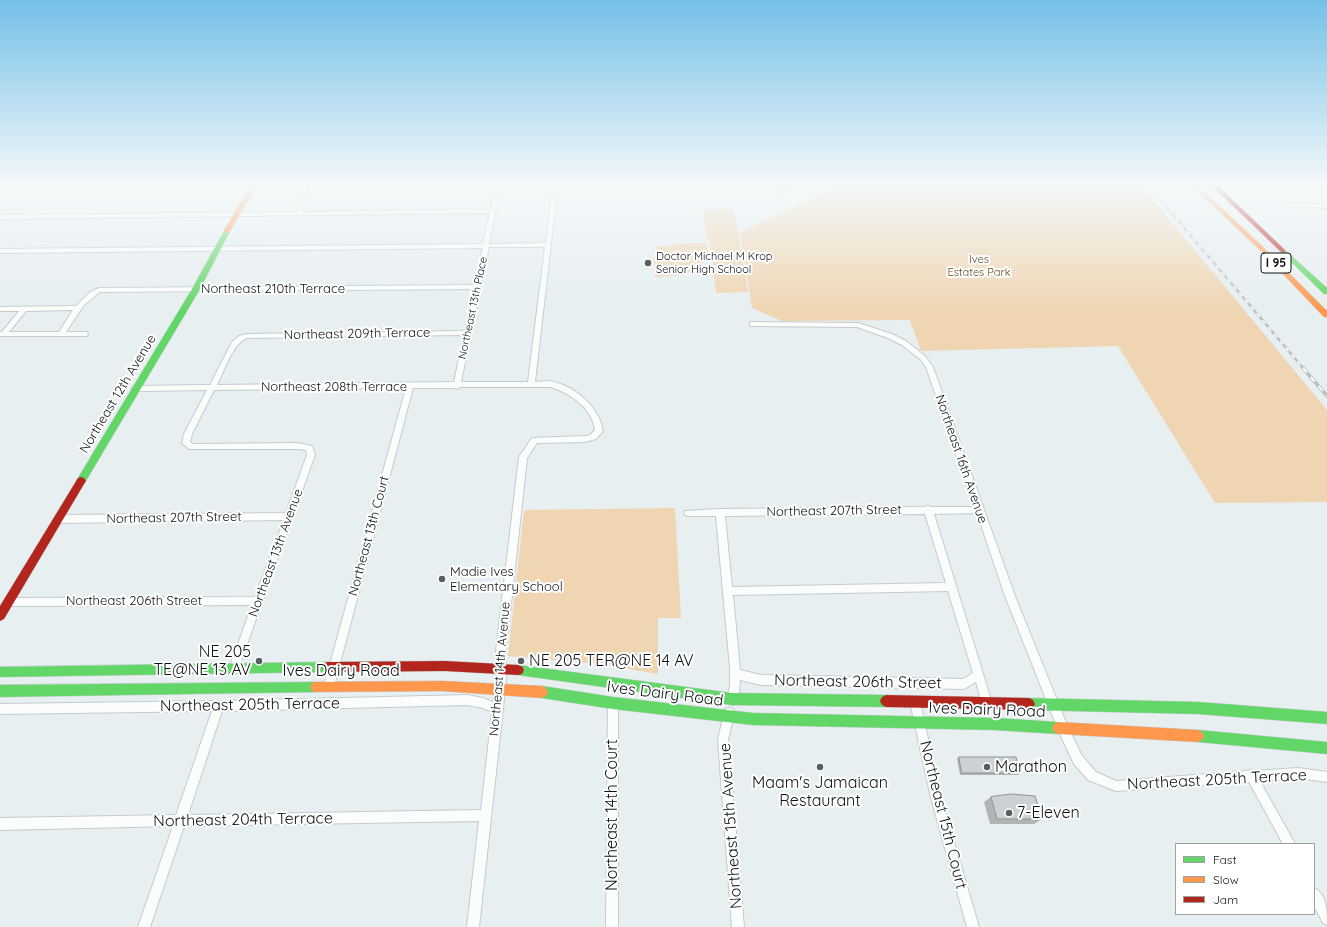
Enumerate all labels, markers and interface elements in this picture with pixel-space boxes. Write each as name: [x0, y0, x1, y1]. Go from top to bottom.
place label: Doctor Michael M Krop Senior High School: [656, 250, 772, 276]
park label: Ives Estates Park: [947, 253, 1011, 279]
road number: I 95: [1261, 253, 1291, 273]
street label: Northeast 13th Place: [456, 256, 490, 360]
marker: Doctor Michael M Krop Senior High School: [643, 258, 653, 268]
street label: Northeast 210th Terrace: [201, 281, 345, 297]
street label: Northeast 209th Terrace: [284, 325, 430, 343]
street label: Northeast 12th Avenue: [76, 332, 160, 456]
street label: Northeast 208th Terrace: [261, 379, 407, 395]
street label: Northeast 16th Avenue: [932, 393, 990, 525]
street label: Northeast 13th Court: [345, 474, 393, 598]
street label: Northeast 13th Avenue: [246, 487, 306, 619]
street label: Northeast 207th Street: [766, 502, 902, 520]
street label: Northeast 207th Street: [106, 509, 242, 527]
place label: Madie Ives Elementary School: [450, 564, 563, 595]
marker: Madie Ives Elementary School: [437, 574, 447, 584]
street label: Northeast 206th Street: [66, 593, 202, 609]
street label: Northeast 14th Avenue: [486, 601, 514, 737]
place label: NE 205 TE@NE 13 AV: [153, 642, 251, 680]
place label: NE 205 TER@NE 14 AV: [529, 651, 694, 671]
marker: NE 205 TE@NE 13 AV: [254, 656, 264, 666]
marker: NE 205 TER@NE 14 AV: [516, 656, 526, 666]
street label: Ives Dairy Road: [282, 661, 400, 681]
street label: Northeast 206th Street: [774, 671, 942, 693]
street label: Ives Dairy Road: [606, 677, 724, 711]
street label: Northeast 205th Terrace: [160, 694, 340, 716]
street label: Ives Dairy Road: [928, 698, 1046, 722]
street label: Northeast 14th Court: [602, 739, 622, 891]
street label: Northeast 15th Court: [915, 739, 971, 891]
street label: Northeast 15th Avenue: [716, 742, 746, 910]
place label: Marathon: [995, 757, 1067, 777]
marker: Maam's Jamaican Restaurant: [815, 762, 825, 772]
marker: Marathon: [982, 762, 992, 772]
street label: Northeast 205th Terrace: [1127, 766, 1307, 794]
place label: Maam's Jamaican Restaurant: [752, 773, 888, 811]
place label: 7-Eleven: [1017, 803, 1080, 823]
marker: 7-Eleven: [1004, 808, 1014, 818]
street label: Northeast 204th Terrace: [153, 809, 333, 831]
legend: [1175, 843, 1315, 915]
text: Fast: [1213, 852, 1237, 867]
text: Slow: [1213, 872, 1239, 887]
text: Jam: [1213, 892, 1238, 907]

